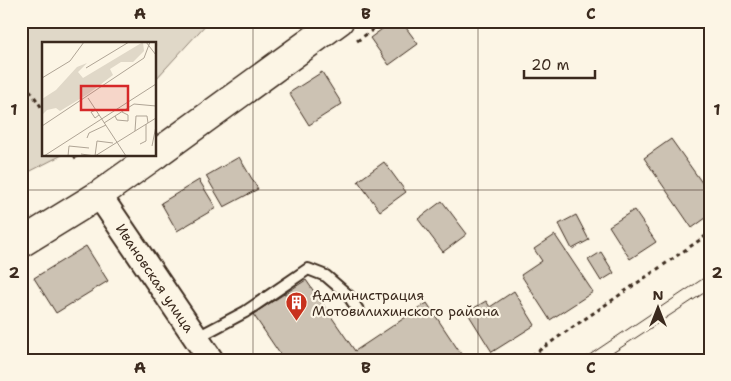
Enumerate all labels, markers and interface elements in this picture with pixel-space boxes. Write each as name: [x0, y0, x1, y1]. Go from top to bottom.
text: A: [134, 3, 146, 24]
text: B: [361, 3, 371, 24]
text: C: [586, 3, 596, 24]
inset map: [42, 42, 156, 156]
scale bar: [524, 48, 595, 80]
text: 20 m: [531, 55, 570, 75]
text: 1: [10, 99, 18, 120]
text: 1: [713, 99, 721, 120]
street label: Ивановская улица: [112, 220, 198, 336]
text: 2: [8, 262, 20, 283]
text: 2: [711, 262, 723, 283]
north arrow: [634, 284, 684, 334]
place label: Администрация Мотовилихинского района: [312, 286, 499, 320]
text: N: [652, 286, 664, 304]
building icon: Администрация Мотовилихинского района: [284, 291, 308, 322]
text: A: [134, 357, 146, 378]
text: B: [361, 357, 371, 378]
text: C: [586, 357, 596, 378]

